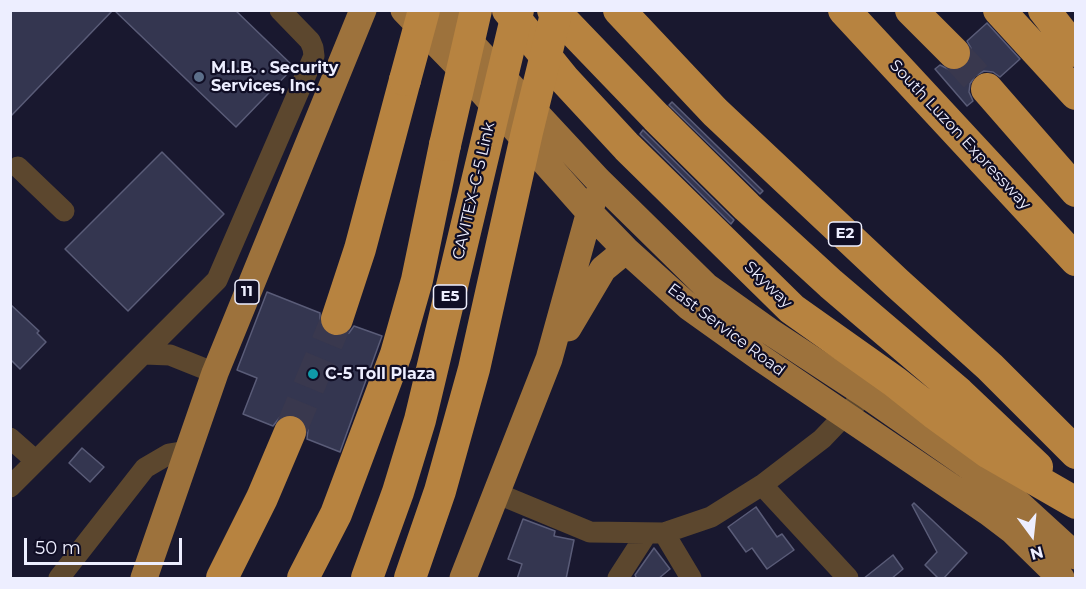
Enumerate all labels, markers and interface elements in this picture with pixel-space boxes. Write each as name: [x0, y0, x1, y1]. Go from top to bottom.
street label: South Luzon Expressway: [885, 56, 1035, 214]
place label: M.I.B. . Security Services, Inc.: [211, 58, 338, 96]
marker: M.I.B. . Security Services, Inc.: [192, 70, 206, 84]
street label: CAVITEX–C-5 Link: [449, 120, 499, 262]
road number: E2: [828, 222, 862, 246]
street label: Skyway: [740, 258, 796, 312]
road number: 11: [235, 280, 259, 304]
street label: East Service Road: [663, 280, 789, 380]
road number: E5: [434, 285, 466, 309]
place label: C-5 Toll Plaza: [325, 364, 435, 384]
marker: C-5 Toll Plaza: [306, 367, 320, 381]
north arrow: [1002, 505, 1062, 565]
scale bar: [27, 526, 184, 564]
text: 50 m: [35, 537, 81, 559]
text: N: [1028, 542, 1045, 564]

